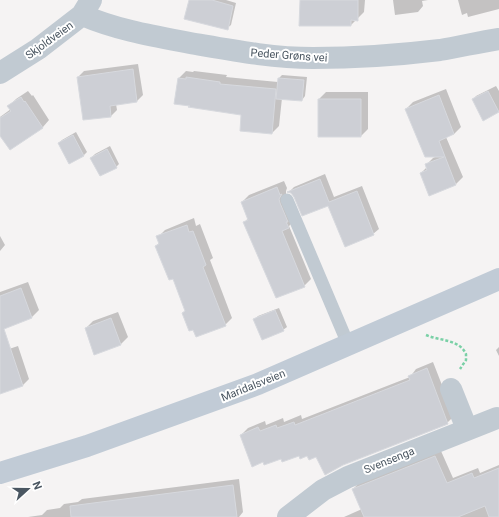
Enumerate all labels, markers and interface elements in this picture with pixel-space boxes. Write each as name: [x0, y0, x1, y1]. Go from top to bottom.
street label: Skjoldveien: [23, 19, 76, 62]
street label: Peder Grøns vei: [250, 46, 328, 65]
street label: Maridalsveien: [219, 367, 287, 404]
street label: Svensenga: [362, 444, 416, 477]
north arrow: [8, 469, 48, 509]
text: N: [29, 480, 44, 492]

